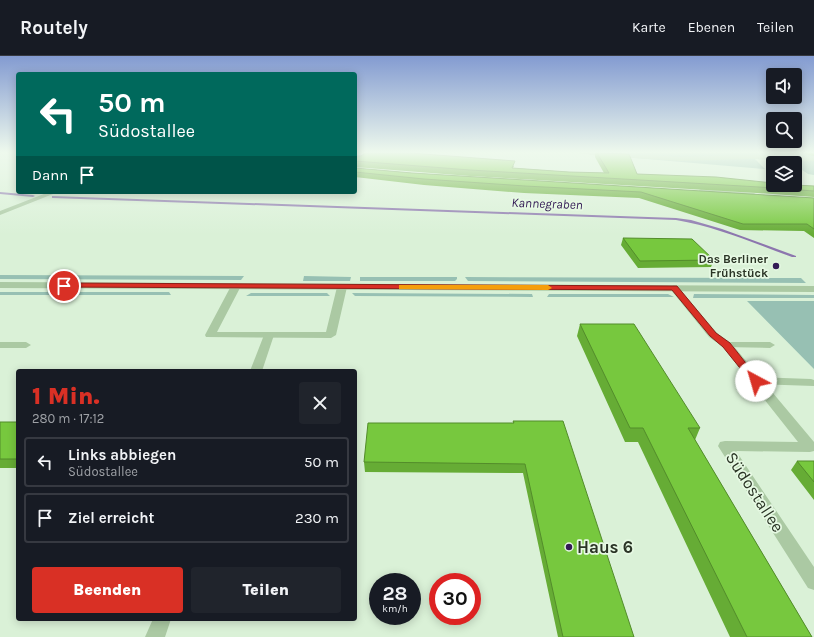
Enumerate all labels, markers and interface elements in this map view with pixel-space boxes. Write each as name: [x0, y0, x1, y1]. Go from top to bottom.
text: Routely: [20, 17, 88, 39]
text: Karte: [632, 19, 666, 36]
text: Ebenen: [688, 19, 735, 36]
text: Teilen: [757, 19, 794, 36]
map controls: [766, 68, 802, 192]
button: sound: [766, 68, 802, 104]
text: 50 m: [98, 86, 166, 119]
icon: left: [32, 88, 84, 140]
button: search: [766, 112, 802, 148]
text: Südostallee: [98, 120, 195, 142]
button: layers: [766, 156, 802, 192]
icon: arrive: [76, 164, 98, 186]
text: Dann: [32, 166, 68, 184]
water label: Kannegraben: [511, 195, 583, 212]
place label: Das Berliner Frühstück: [698, 252, 768, 280]
marker: Das Berliner Frühstück: [771, 261, 781, 271]
pin: [47, 269, 81, 303]
icon: arrive: [53, 275, 75, 297]
position arrow: [735, 360, 777, 402]
text: 1 Min.: [32, 382, 100, 410]
button: close: [299, 382, 341, 424]
text: 280 m · 17:12: [32, 411, 104, 426]
text: Links abbiegen: [68, 446, 176, 464]
street label: Südostallee: [722, 448, 788, 536]
icon: left: [34, 451, 56, 473]
text: 50 m: [304, 453, 339, 471]
text: Südostallee: [68, 464, 138, 479]
icon: arrive: [34, 507, 56, 529]
text: Ziel erreicht: [68, 509, 154, 527]
text: 230 m: [295, 509, 339, 527]
place label: Haus 6: [577, 537, 633, 557]
marker: Haus 6: [564, 542, 574, 552]
button: Beenden: [32, 567, 183, 613]
button: Teilen: [191, 567, 341, 613]
speed limit sign: 30: [429, 573, 481, 625]
text: 28: [382, 582, 408, 605]
text: km/h: [382, 603, 408, 615]

